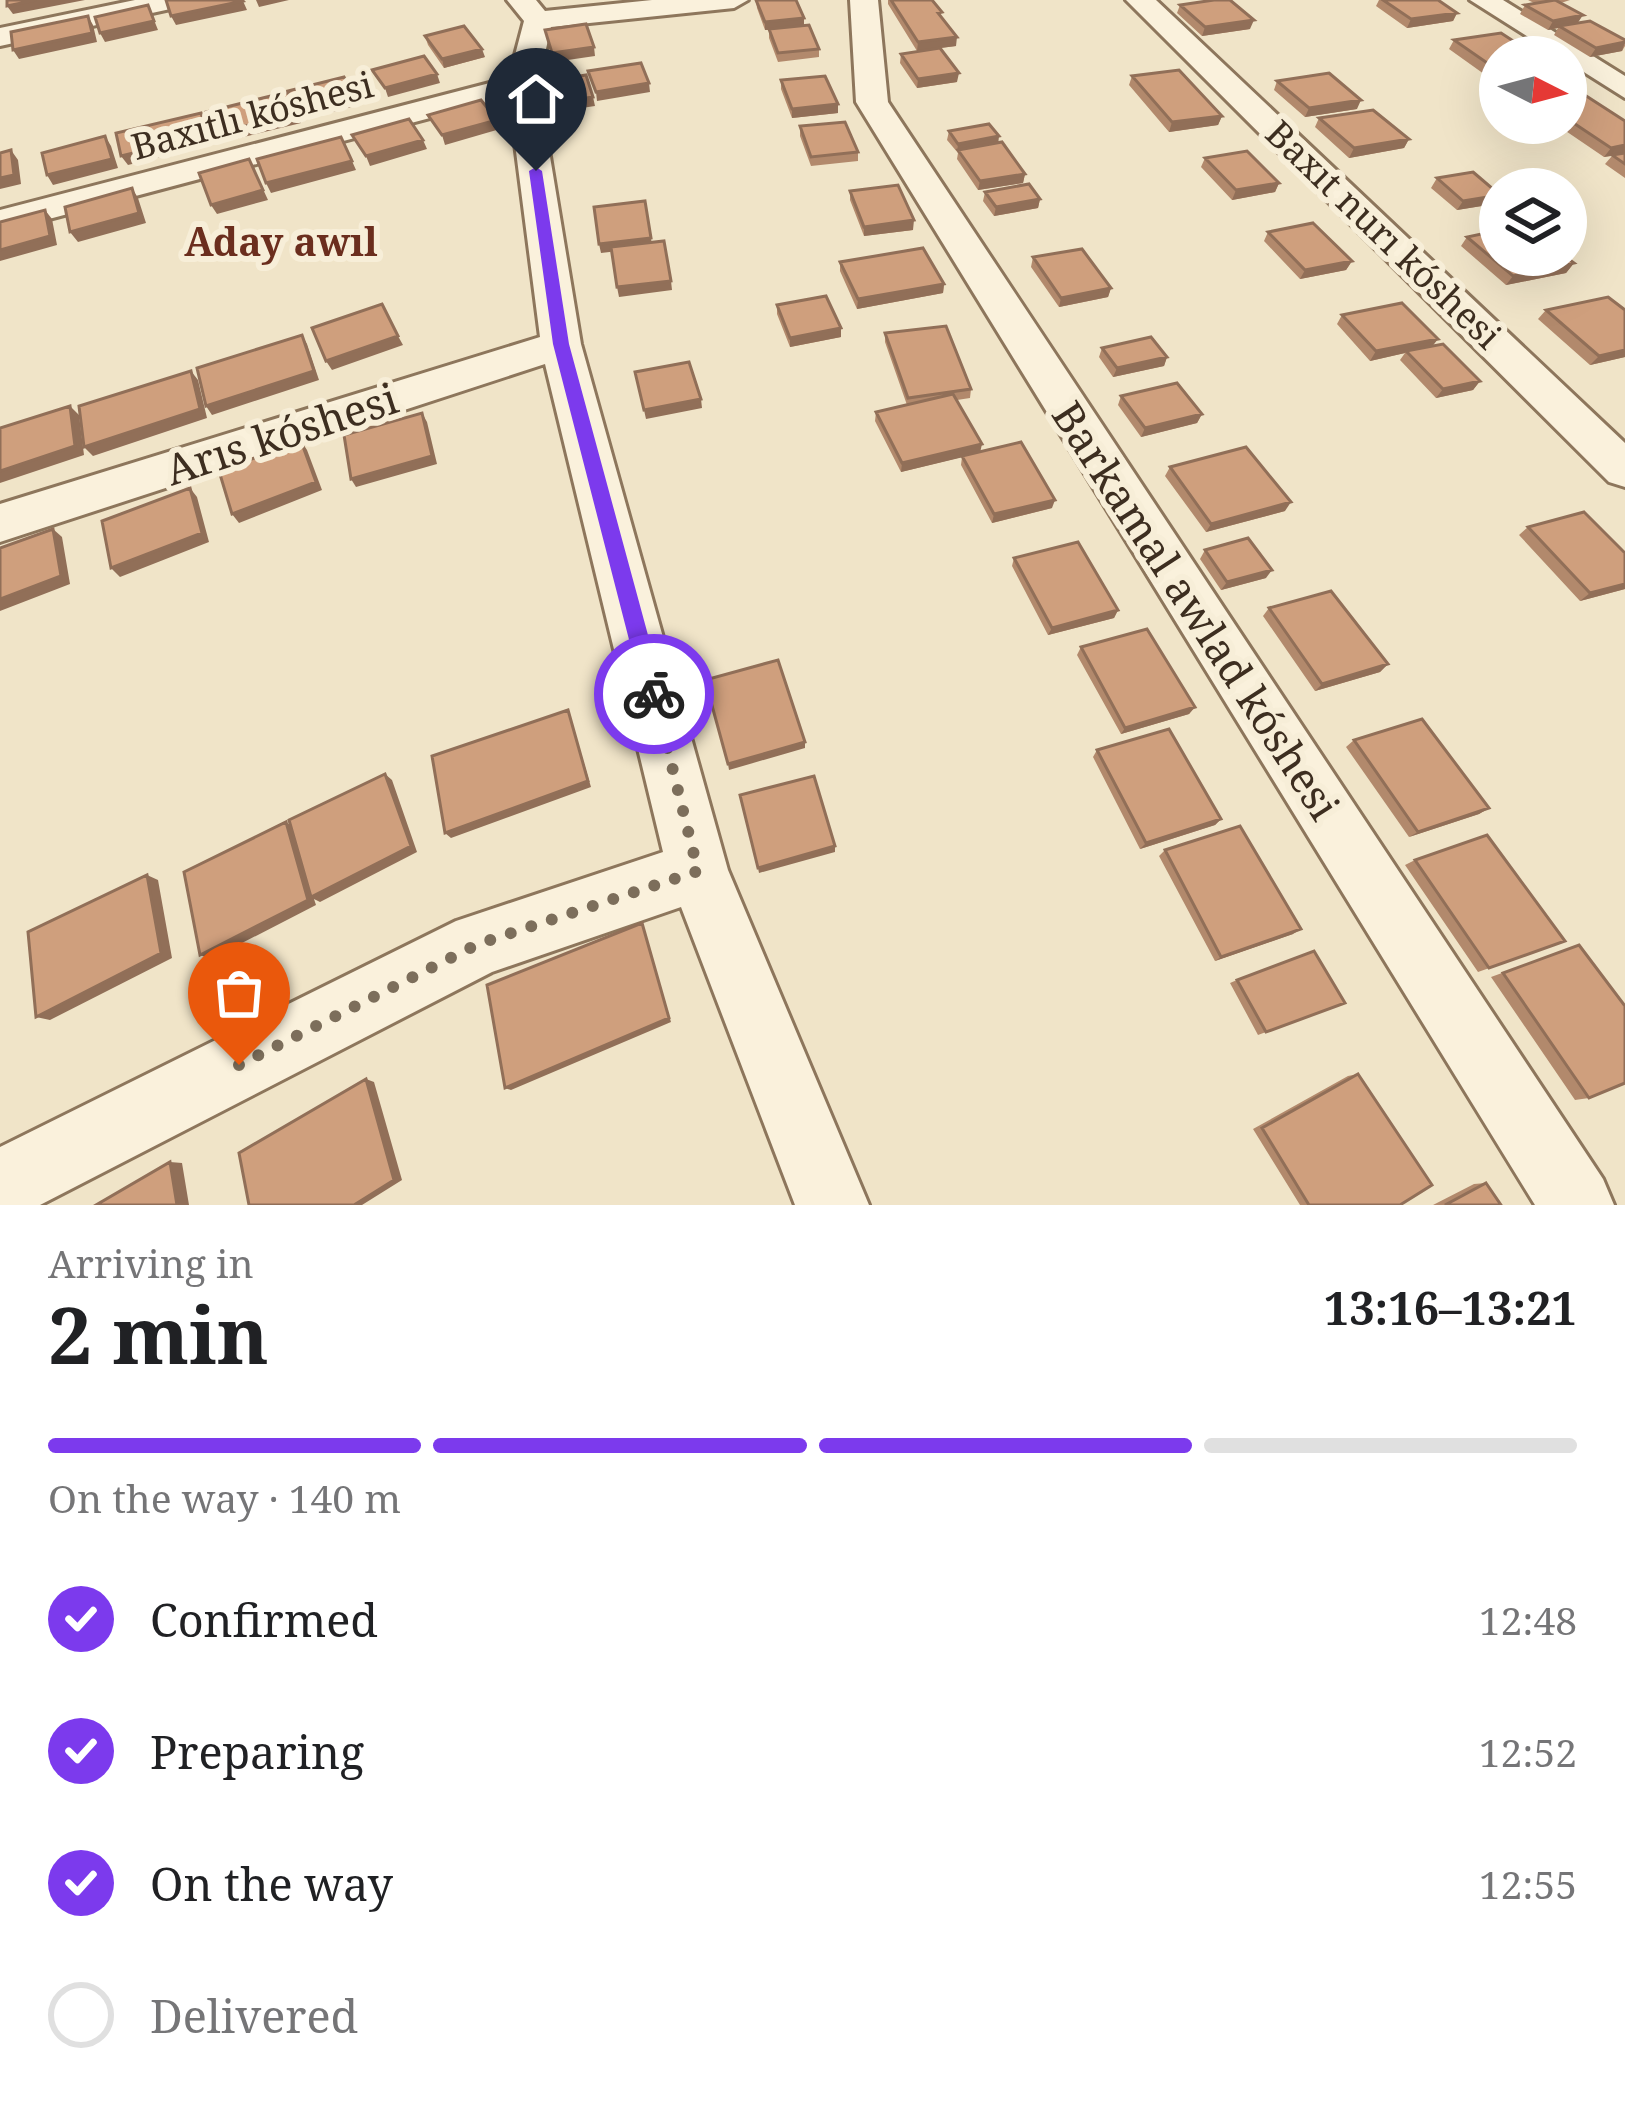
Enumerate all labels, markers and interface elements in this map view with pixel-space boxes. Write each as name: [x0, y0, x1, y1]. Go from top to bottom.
north arrow: [1479, 36, 1587, 144]
map controls: [1479, 36, 1587, 276]
pin: [485, 48, 587, 171]
street label: Baxıtlı kóshesi: [126, 59, 379, 171]
icon: home: [503, 66, 569, 132]
street label: Baxıt nurı kóshesi: [1256, 109, 1513, 359]
button: layers: [1479, 168, 1587, 276]
district label: Aday awıl: [184, 214, 378, 267]
street label: Arıs kóshesi: [158, 369, 404, 497]
street label: Barkamal awlad kóshesi: [1040, 390, 1354, 830]
courier: [594, 634, 714, 754]
icon: bike: [621, 661, 687, 727]
pin: [188, 942, 290, 1065]
icon: bag: [206, 960, 272, 1026]
text: Arriving in: [48, 1236, 254, 1289]
text: 13:16–13:21: [1324, 1277, 1577, 1338]
text: 2 min: [48, 1281, 269, 1387]
text: On the way · 140 m: [48, 1471, 401, 1524]
icon: check: [48, 1586, 114, 1652]
text: Confirmed: [150, 1589, 378, 1650]
text: 12:48: [1479, 1593, 1577, 1646]
icon: check: [48, 1718, 114, 1784]
text: Preparing: [150, 1721, 364, 1782]
text: 12:52: [1479, 1725, 1577, 1778]
icon: check: [48, 1850, 114, 1916]
text: On the way: [150, 1853, 393, 1914]
text: 12:55: [1479, 1857, 1577, 1910]
text: Delivered: [150, 1985, 358, 2046]

